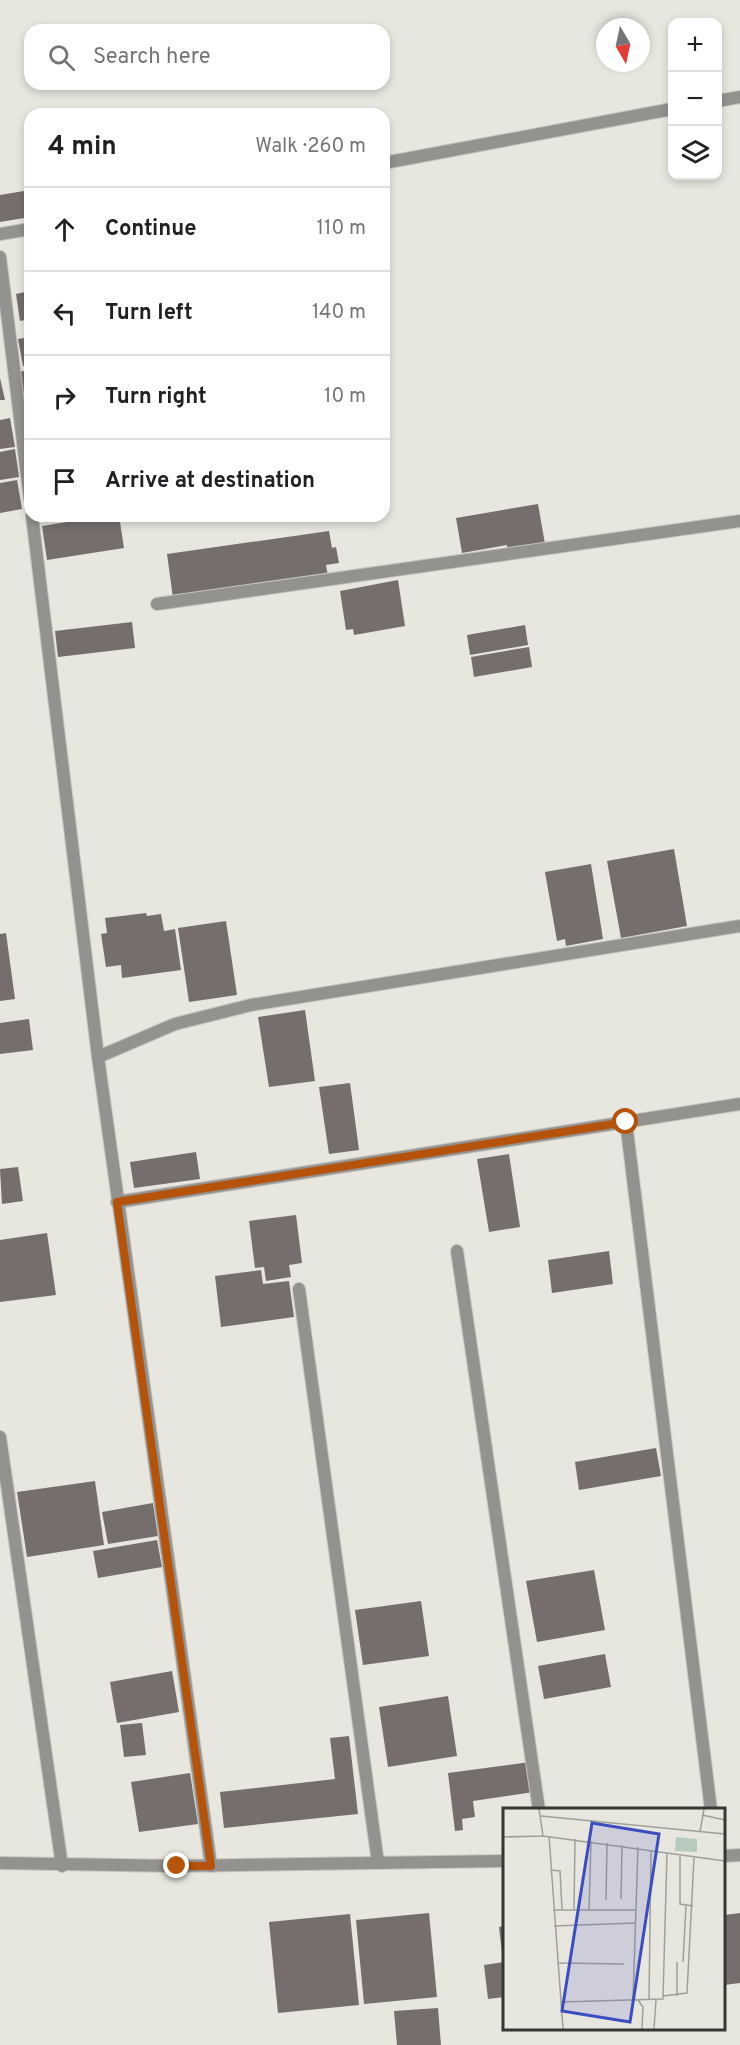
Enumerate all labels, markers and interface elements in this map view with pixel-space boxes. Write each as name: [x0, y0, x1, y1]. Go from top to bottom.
north arrow: [596, 18, 650, 72]
map controls: [668, 18, 722, 180]
button: +: [668, 18, 722, 72]
search box: [24, 24, 390, 90]
icon: search: [45, 41, 78, 74]
text: Search here: [93, 44, 211, 71]
button: −: [668, 72, 722, 126]
button: layers: [668, 126, 722, 180]
text: 4 min: [48, 131, 117, 164]
text: Walk · 260 m: [255, 134, 366, 160]
icon: ahead: [48, 213, 81, 246]
text: Continue: [105, 216, 196, 243]
text: 110 m: [317, 216, 366, 242]
icon: left: [48, 297, 81, 330]
text: Turn left: [105, 300, 193, 327]
text: 140 m: [312, 300, 366, 326]
icon: right: [48, 381, 81, 414]
text: Turn right: [105, 384, 207, 411]
text: 10 m: [324, 384, 366, 410]
icon: arrive: [48, 465, 81, 498]
text: Arrive at destination: [105, 468, 315, 495]
route start: [612, 1108, 638, 1134]
inset map: [503, 1808, 725, 2030]
route end: [163, 1852, 189, 1878]

